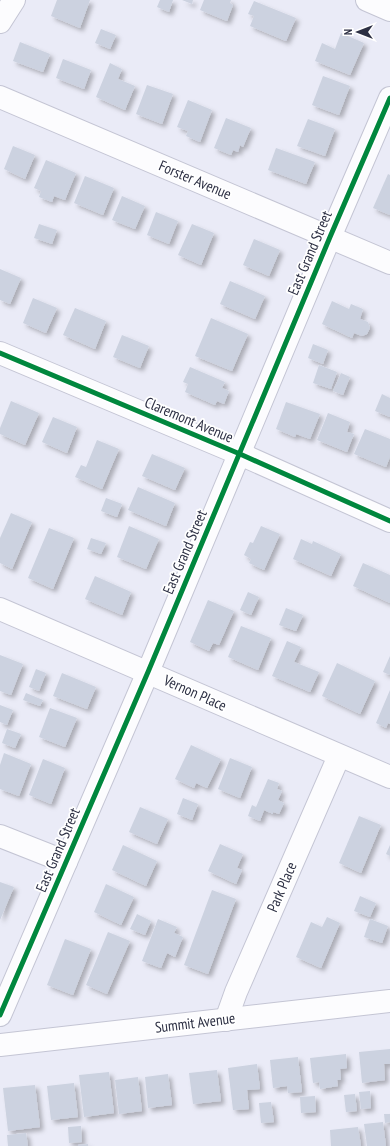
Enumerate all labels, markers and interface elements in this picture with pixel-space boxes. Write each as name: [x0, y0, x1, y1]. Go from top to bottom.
north arrow: [338, 12, 378, 52]
text: N: [341, 29, 355, 35]
street label: Forster Avenue: [156, 156, 234, 203]
street label: East Grand Street: [283, 208, 336, 298]
street label: Claremont Avenue: [142, 392, 236, 447]
street label: East Grand Street: [158, 507, 211, 597]
street label: Vernon Place: [160, 670, 230, 715]
street label: East Grand Street: [31, 805, 84, 895]
street label: Park Place: [263, 859, 301, 915]
street label: Summit Avenue: [154, 1008, 236, 1037]

